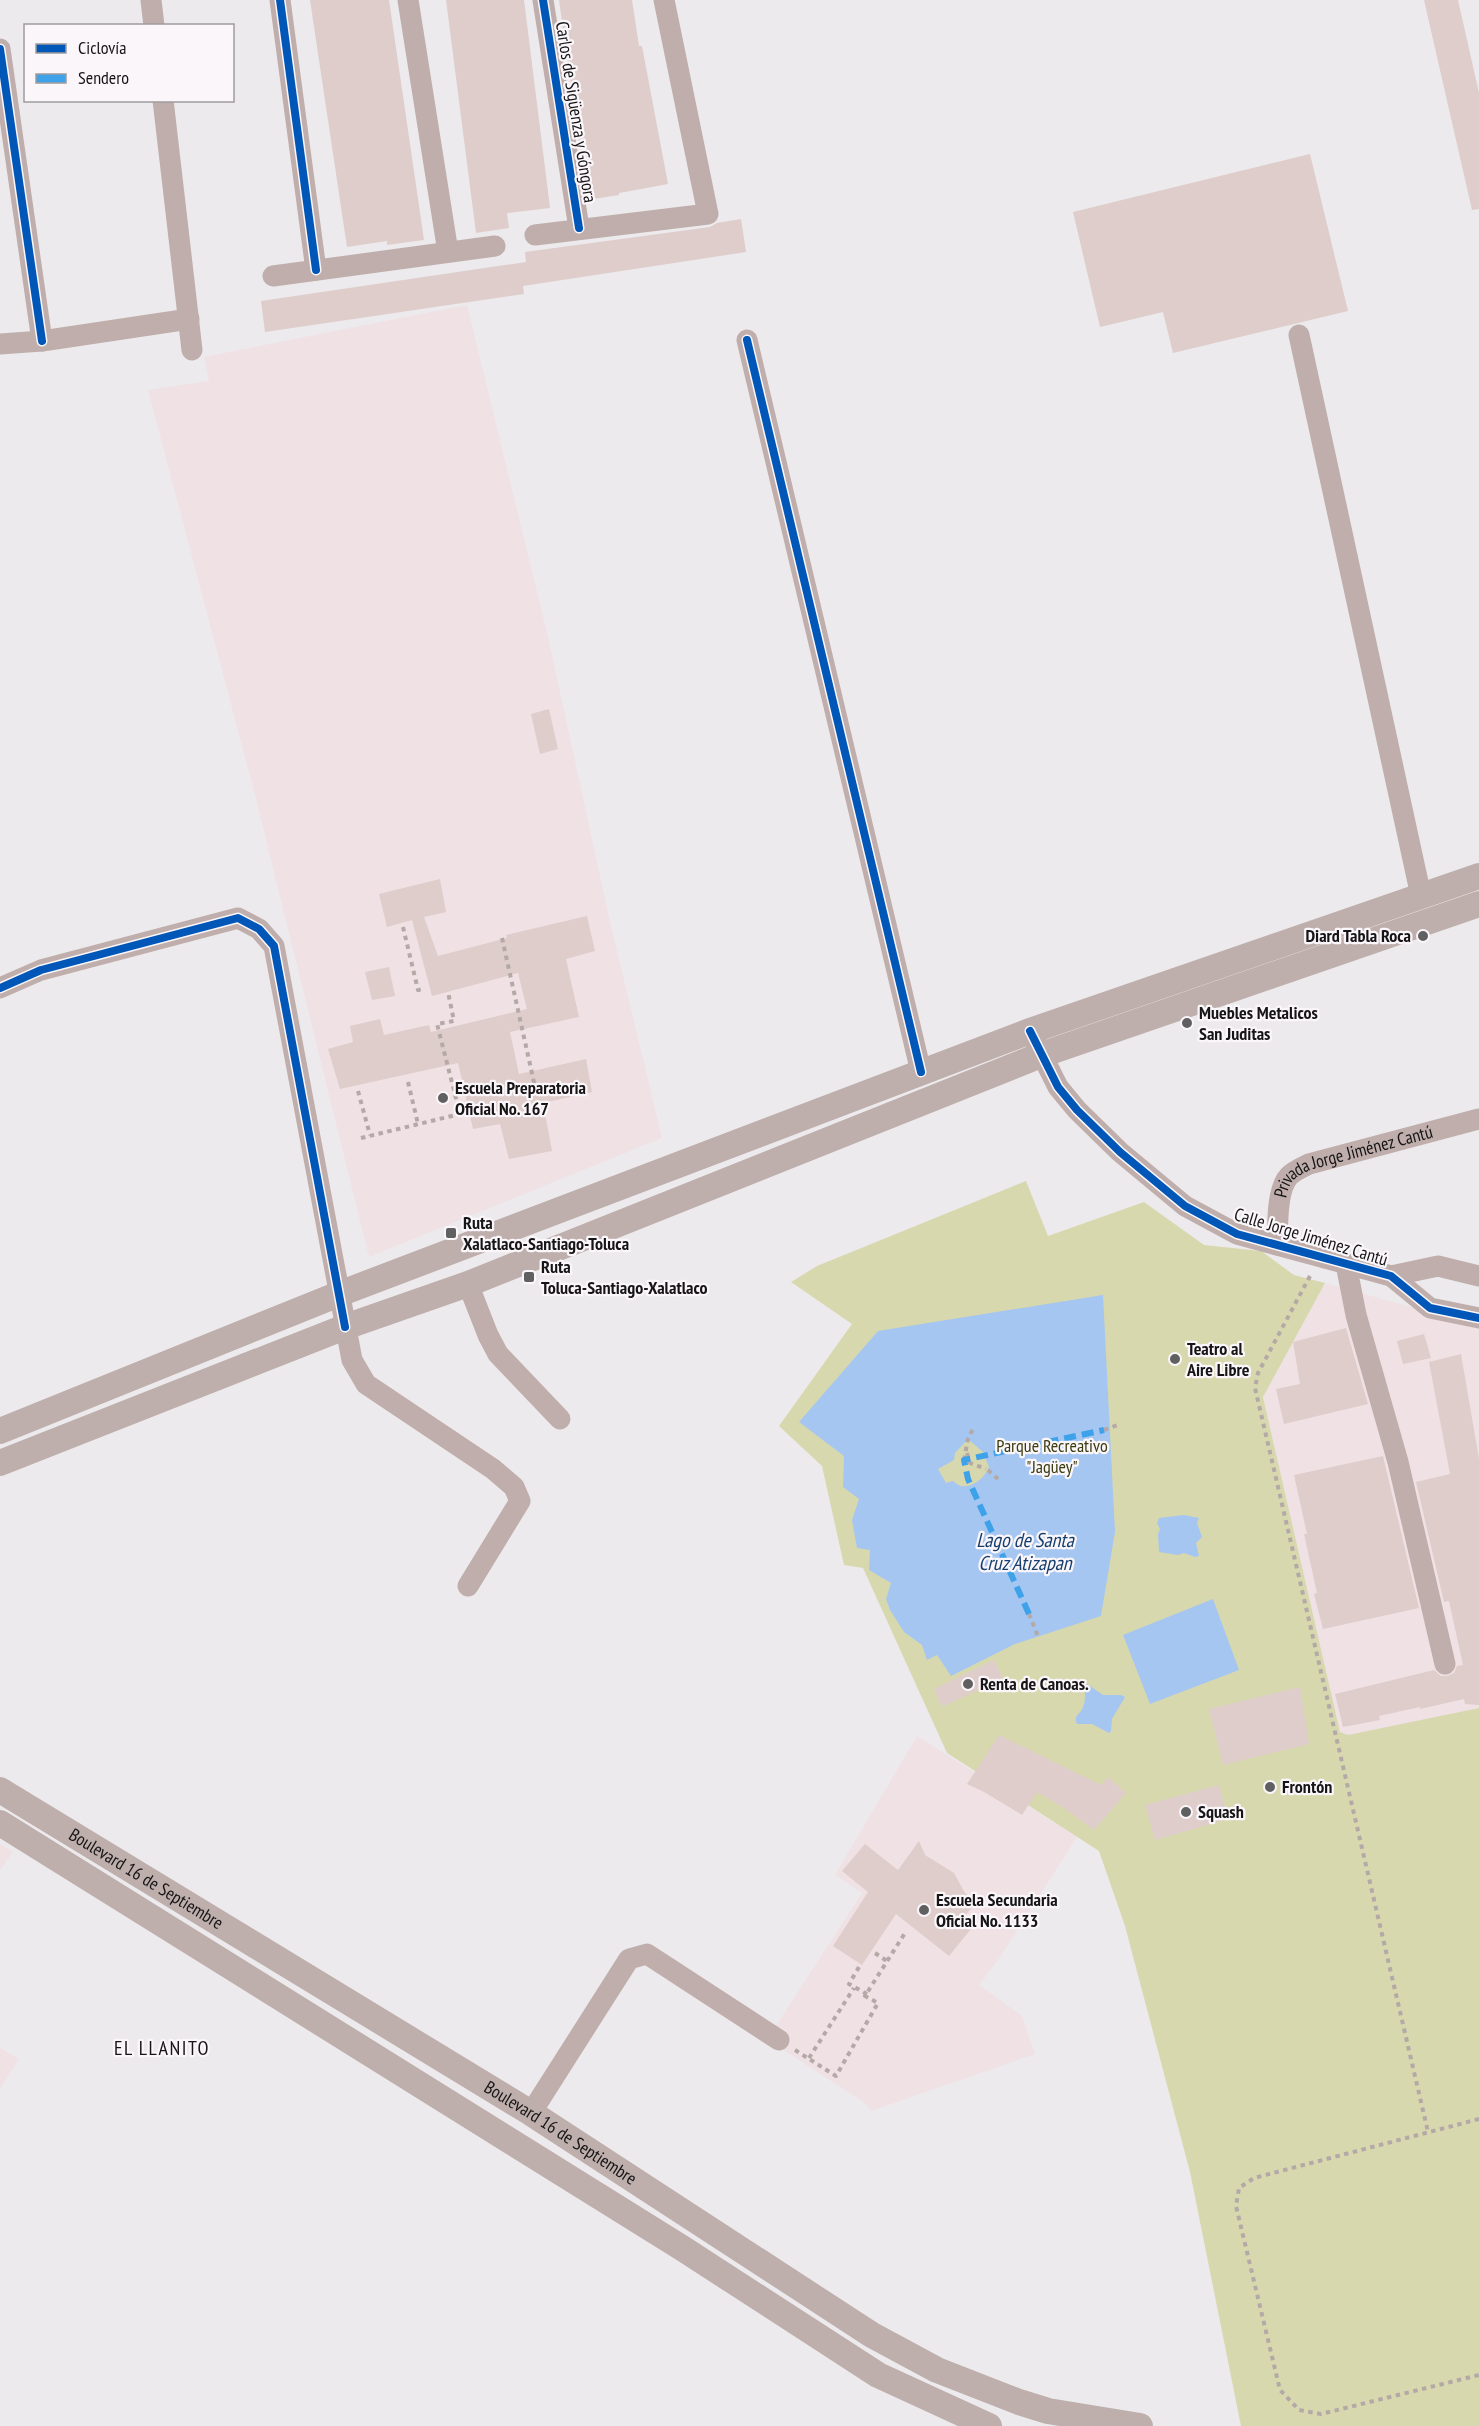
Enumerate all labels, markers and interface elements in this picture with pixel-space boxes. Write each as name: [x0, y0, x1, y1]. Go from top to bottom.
street label: Carlos de Sigüenza y Góngora: [551, 20, 602, 204]
legend: [24, 24, 234, 102]
text: Ciclovía: [78, 36, 126, 59]
text: Sendero: [78, 66, 129, 89]
place label: Diard Tabla Roca: [1305, 924, 1411, 947]
marker: Diard Tabla Roca: [1416, 929, 1430, 943]
place label: Muebles Metalicos San Juditas: [1199, 1001, 1318, 1045]
marker: Muebles Metalicos San Juditas: [1180, 1016, 1194, 1030]
place label: Escuela Preparatoria Oficial No. 167: [455, 1076, 586, 1120]
marker: Escuela Preparatoria Oficial No. 167: [436, 1091, 450, 1105]
street label: Privada Jorge Jiménez Cantú: [1268, 1120, 1435, 1200]
street label: Calle Jorge Jiménez Cantú: [1232, 1202, 1391, 1271]
place label: Ruta Xalatlaco-Santiago-Toluca: [463, 1211, 629, 1255]
marker: Ruta Xalatlaco-Santiago-Toluca: [444, 1226, 458, 1240]
place label: Ruta Toluca-Santiago-Xalatlaco: [541, 1255, 708, 1299]
marker: Ruta Toluca-Santiago-Xalatlaco: [522, 1270, 536, 1284]
place label: Teatro al Aire Libre: [1186, 1337, 1250, 1381]
marker: Teatro al Aire Libre: [1168, 1352, 1182, 1366]
park label: Parque Recreativo "Jagüey": [996, 1434, 1108, 1478]
water label: Lago de Santa Cruz Atizapan: [976, 1527, 1075, 1576]
place label: Renta de Canoas.: [980, 1672, 1089, 1695]
marker: Renta de Canoas.: [961, 1677, 975, 1691]
place label: Frontón: [1282, 1775, 1332, 1798]
marker: Frontón: [1263, 1780, 1277, 1794]
place label: Squash: [1198, 1800, 1244, 1823]
marker: Squash: [1179, 1805, 1193, 1819]
street label: Boulevard 16 de Septiembre: [65, 1823, 228, 1934]
place label: Escuela Secundaria Oficial No. 1133: [936, 1888, 1058, 1932]
marker: Escuela Secundaria Oficial No. 1133: [917, 1903, 931, 1917]
district label: EL LLANITO: [114, 2035, 210, 2061]
street label: Boulevard 16 de Septiembre: [480, 2075, 641, 2190]

